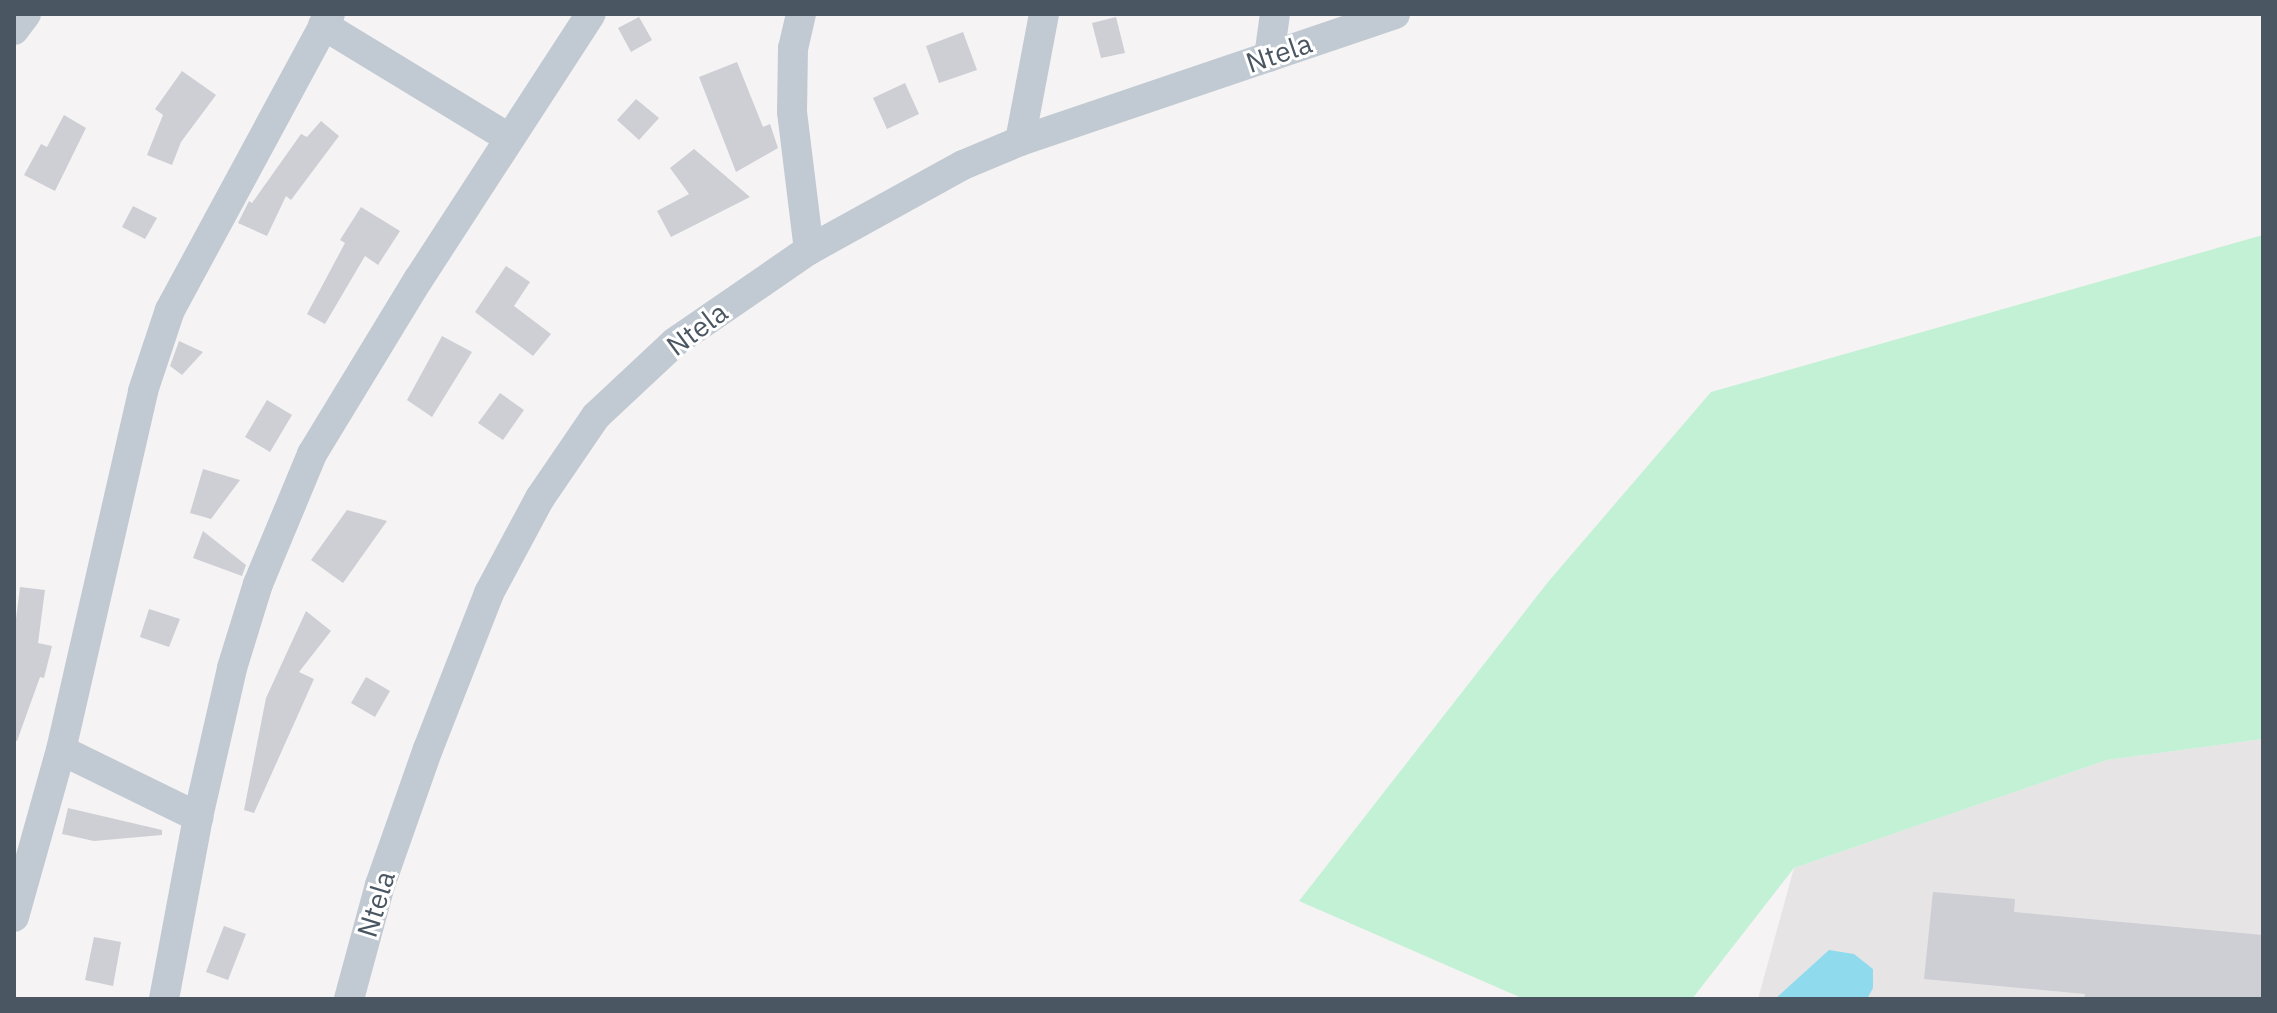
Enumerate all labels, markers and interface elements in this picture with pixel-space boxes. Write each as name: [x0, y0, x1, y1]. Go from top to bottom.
street label: Ntela: [1242, 26, 1316, 80]
street label: Ntela: [660, 295, 734, 363]
street label: Ntela: [350, 867, 402, 941]

